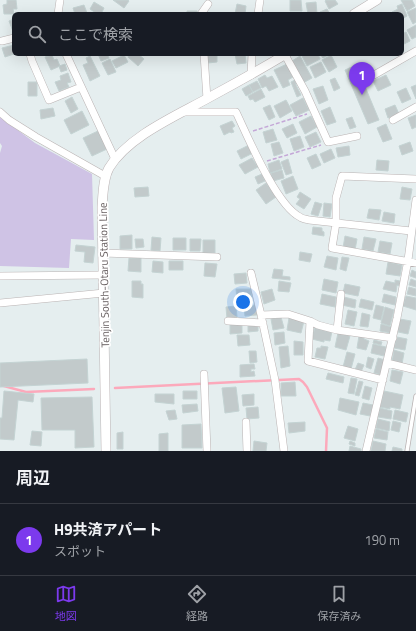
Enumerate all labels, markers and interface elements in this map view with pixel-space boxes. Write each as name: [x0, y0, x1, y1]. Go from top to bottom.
search box: [12, 12, 404, 56]
icon: search: [26, 23, 48, 45]
text: ここで検索: [58, 23, 133, 46]
pin: 1: [349, 62, 375, 95]
street label: Tenjin South-Otaru Station Line: [95, 202, 113, 348]
your location: [233, 292, 253, 312]
text: 周辺: [16, 465, 50, 491]
text: H9共済アパート: [54, 518, 162, 541]
text: 1: [25, 530, 33, 550]
text: 190 m: [364, 530, 400, 550]
text: スポット: [54, 541, 106, 561]
tab: 地図: [55, 583, 77, 624]
tab: 経路: [186, 583, 208, 624]
tab: 保存済み: [317, 583, 361, 624]

